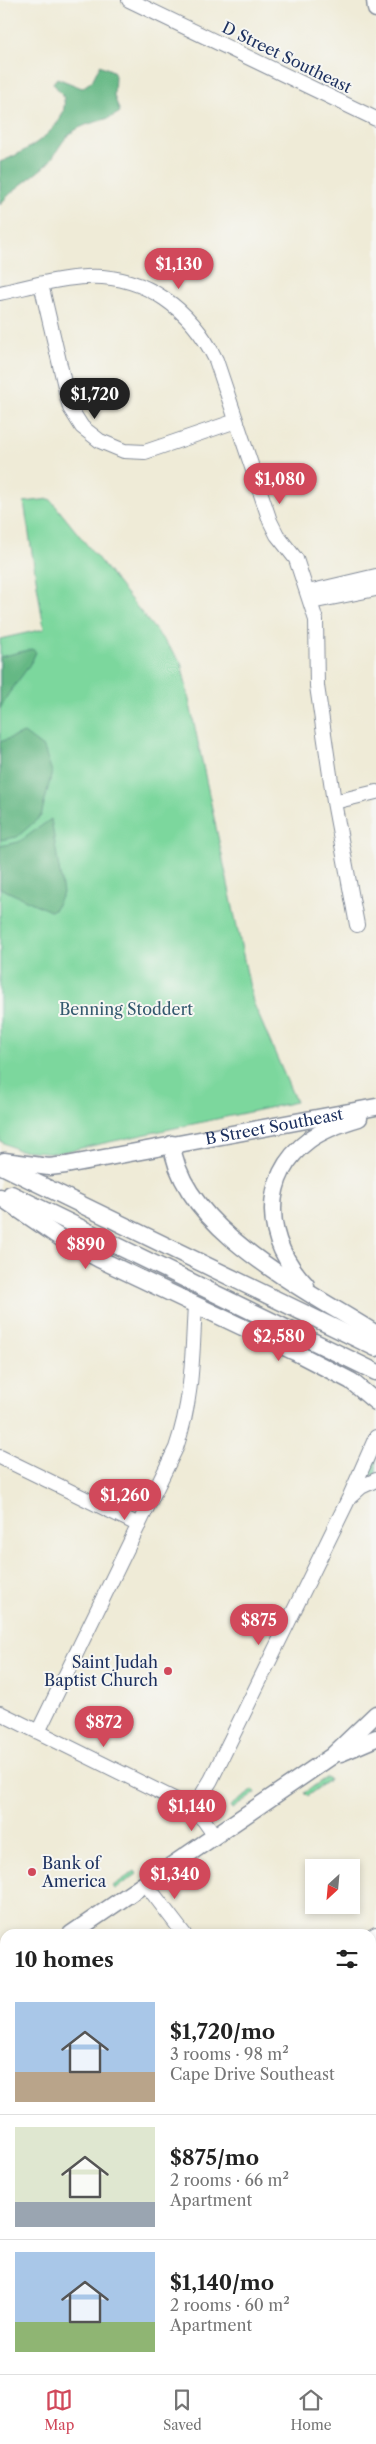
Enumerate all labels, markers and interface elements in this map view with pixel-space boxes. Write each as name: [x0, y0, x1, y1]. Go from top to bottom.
street label: D Street Southeast: [219, 17, 355, 97]
pin: $1,130: [138, 248, 220, 290]
text: $1,130: [156, 254, 202, 274]
pin: $1,720: [54, 378, 136, 420]
text: $1,720: [71, 384, 119, 404]
pin: $1,080: [239, 462, 321, 505]
text: $1,080: [255, 469, 305, 489]
park label: Benning Stoddert: [59, 999, 193, 1019]
street label: B Street Southeast: [203, 1103, 345, 1149]
pin: $890: [56, 1228, 116, 1270]
text: $890: [67, 1234, 105, 1254]
pin: $2,580: [238, 1320, 320, 1362]
text: $2,580: [253, 1326, 305, 1346]
pin: $1,260: [84, 1478, 166, 1521]
text: $1,260: [100, 1485, 150, 1505]
pin: $875: [229, 1604, 289, 1646]
text: $875: [241, 1610, 277, 1630]
place label: Saint Judah Baptist Church: [44, 1652, 158, 1690]
marker: Saint Judah Baptist Church: [162, 1665, 174, 1677]
pin: $872: [74, 1706, 134, 1748]
text: $872: [86, 1712, 122, 1732]
pin: $1,140: [151, 1790, 233, 1832]
text: $1,140: [168, 1796, 216, 1816]
place label: Bank of America: [41, 1853, 107, 1891]
pin: $1,340: [134, 1858, 216, 1900]
north arrow: [305, 1859, 360, 1914]
map controls: [305, 1859, 360, 1914]
text: $1,340: [150, 1864, 200, 1884]
marker: Bank of America: [26, 1866, 38, 1878]
icon: filters: [333, 1945, 361, 1973]
text: 10 homes: [15, 1947, 114, 1972]
text: $1,720/mo: [170, 2019, 275, 2044]
icon: home: [55, 2022, 115, 2082]
text: 3 rooms · 98 m²: [170, 2044, 289, 2064]
text: Cape Drive Southeast: [170, 2064, 335, 2084]
text: $875/mo: [170, 2145, 259, 2170]
icon: home: [55, 2147, 115, 2207]
text: 2 rooms · 66 m²: [170, 2170, 289, 2190]
text: Apartment: [170, 2190, 252, 2210]
text: $1,140/mo: [170, 2270, 274, 2295]
icon: home: [55, 2272, 115, 2332]
text: 2 rooms · 60 m²: [170, 2295, 290, 2315]
text: Apartment: [170, 2315, 252, 2335]
tab: Map: [44, 2386, 74, 2434]
tab: Saved: [163, 2386, 202, 2434]
tab: Home: [291, 2386, 332, 2434]

